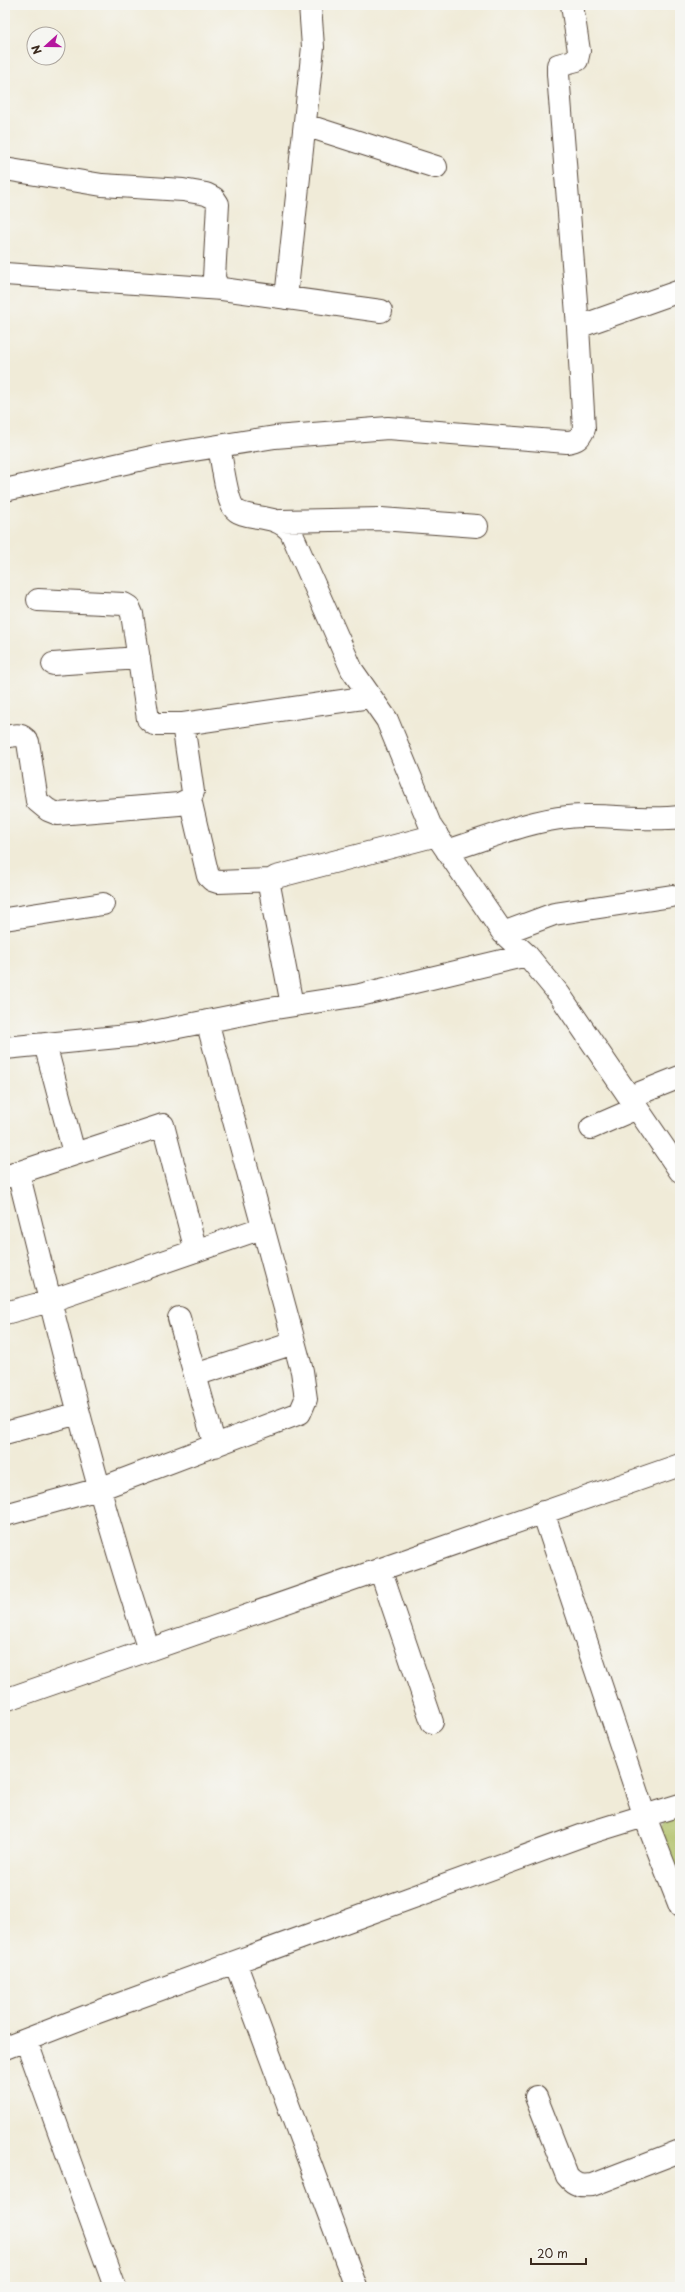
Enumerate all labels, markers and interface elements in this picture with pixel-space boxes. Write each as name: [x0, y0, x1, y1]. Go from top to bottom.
north arrow: [26, 26, 66, 66]
text: N: [27, 42, 46, 57]
scale bar: [531, 2240, 586, 2266]
text: 20 m: [537, 2244, 568, 2262]

